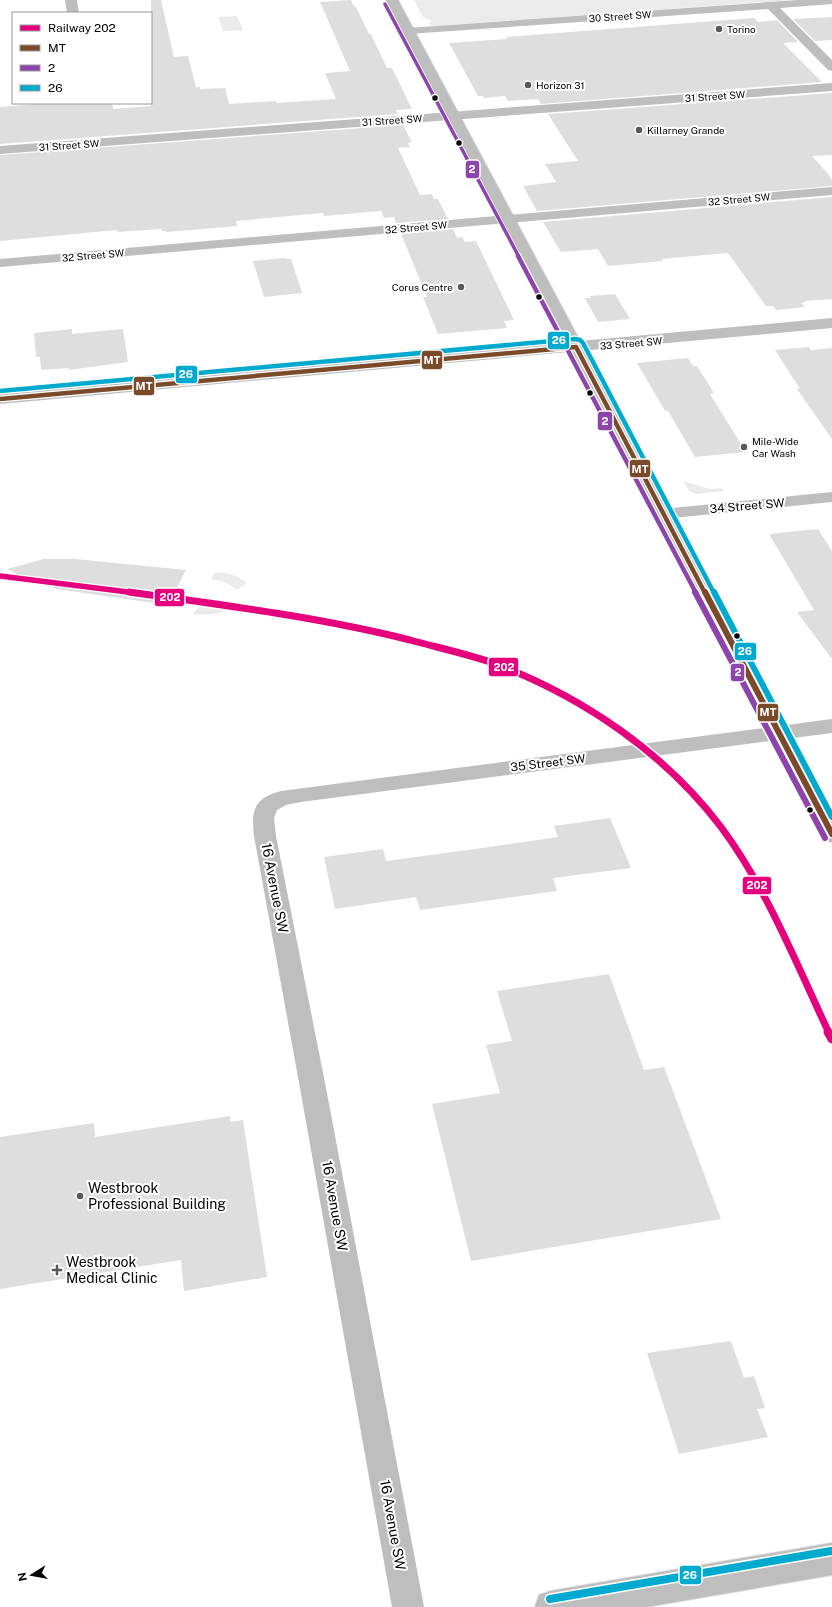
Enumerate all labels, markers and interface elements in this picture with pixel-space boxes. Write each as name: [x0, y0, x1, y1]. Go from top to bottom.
street label: 30 Street SW: [588, 8, 652, 24]
legend: [12, 12, 152, 104]
text: Railway 202: [48, 21, 116, 35]
place label: Torino: [727, 23, 756, 35]
marker: Torino: [714, 24, 724, 34]
text: MT: [48, 41, 66, 55]
text: 2: [48, 61, 55, 75]
place label: Horizon 31: [536, 79, 585, 91]
marker: Horizon 31: [523, 80, 533, 90]
text: 26: [48, 81, 63, 95]
street label: 31 Street SW: [684, 88, 746, 104]
unlabelled marker: [430, 93, 440, 103]
street label: 31 Street SW: [361, 112, 423, 128]
place label: Killarney Grande: [647, 124, 725, 136]
marker: Killarney Grande: [634, 125, 644, 135]
street label: 31 Street SW: [38, 137, 100, 153]
unlabelled marker: [454, 138, 464, 148]
line badge: 2: [465, 160, 480, 179]
text: 2: [469, 163, 476, 175]
street label: 32 Street SW: [707, 190, 771, 208]
street label: 32 Street SW: [384, 218, 448, 236]
street label: 32 Street SW: [61, 246, 125, 264]
place label: Corus Centre: [392, 281, 453, 293]
marker: Corus Centre: [456, 282, 466, 292]
unlabelled marker: [534, 292, 544, 302]
line badge: 26: [547, 331, 570, 350]
text: 26: [552, 334, 566, 346]
street label: 33 Street SW: [599, 334, 663, 352]
line badge: MT: [421, 350, 443, 370]
text: MT: [424, 354, 441, 366]
line badge: 26: [175, 365, 198, 384]
text: 26: [179, 368, 193, 380]
line badge: MT: [133, 376, 155, 396]
text: MT: [136, 380, 153, 392]
unlabelled marker: [585, 388, 595, 398]
line badge: 2: [597, 411, 613, 431]
text: 2: [602, 415, 609, 427]
place label: Mile-Wide Car Wash: [752, 435, 799, 459]
marker: Mile-Wide Car Wash: [739, 442, 749, 452]
line badge: MT: [629, 459, 651, 478]
text: MT: [632, 463, 649, 475]
street label: 34 Street SW: [709, 496, 786, 516]
line badge: 202: [154, 588, 185, 607]
text: 202: [159, 591, 181, 603]
unlabelled marker: [732, 631, 742, 641]
line badge: 26: [734, 642, 757, 661]
text: 26: [738, 645, 752, 657]
line badge: 202: [488, 657, 519, 677]
text: 202: [493, 661, 515, 673]
line badge: 2: [730, 663, 745, 682]
text: 2: [735, 666, 742, 678]
line badge: MT: [757, 703, 779, 722]
text: MT: [760, 706, 777, 718]
street label: 35 Street SW: [510, 751, 587, 775]
unlabelled marker: [805, 805, 815, 815]
street label: 16 Avenue SW: [258, 841, 292, 935]
line badge: 202: [742, 876, 772, 895]
text: 202: [746, 879, 768, 891]
street label: 16 Avenue SW: [319, 1159, 351, 1253]
place label: Westbrook Professional Building: [88, 1180, 226, 1212]
marker: Westbrook Professional Building: [75, 1191, 85, 1201]
place label: Westbrook Medical Clinic: [66, 1254, 158, 1286]
marker: Westbrook Medical Clinic: [51, 1264, 63, 1276]
street label: 16 Avenue SW: [377, 1478, 409, 1572]
north arrow: [12, 1555, 52, 1595]
line badge: 26: [679, 1565, 702, 1585]
text: 26: [683, 1569, 697, 1581]
text: N: [15, 1572, 29, 1582]

